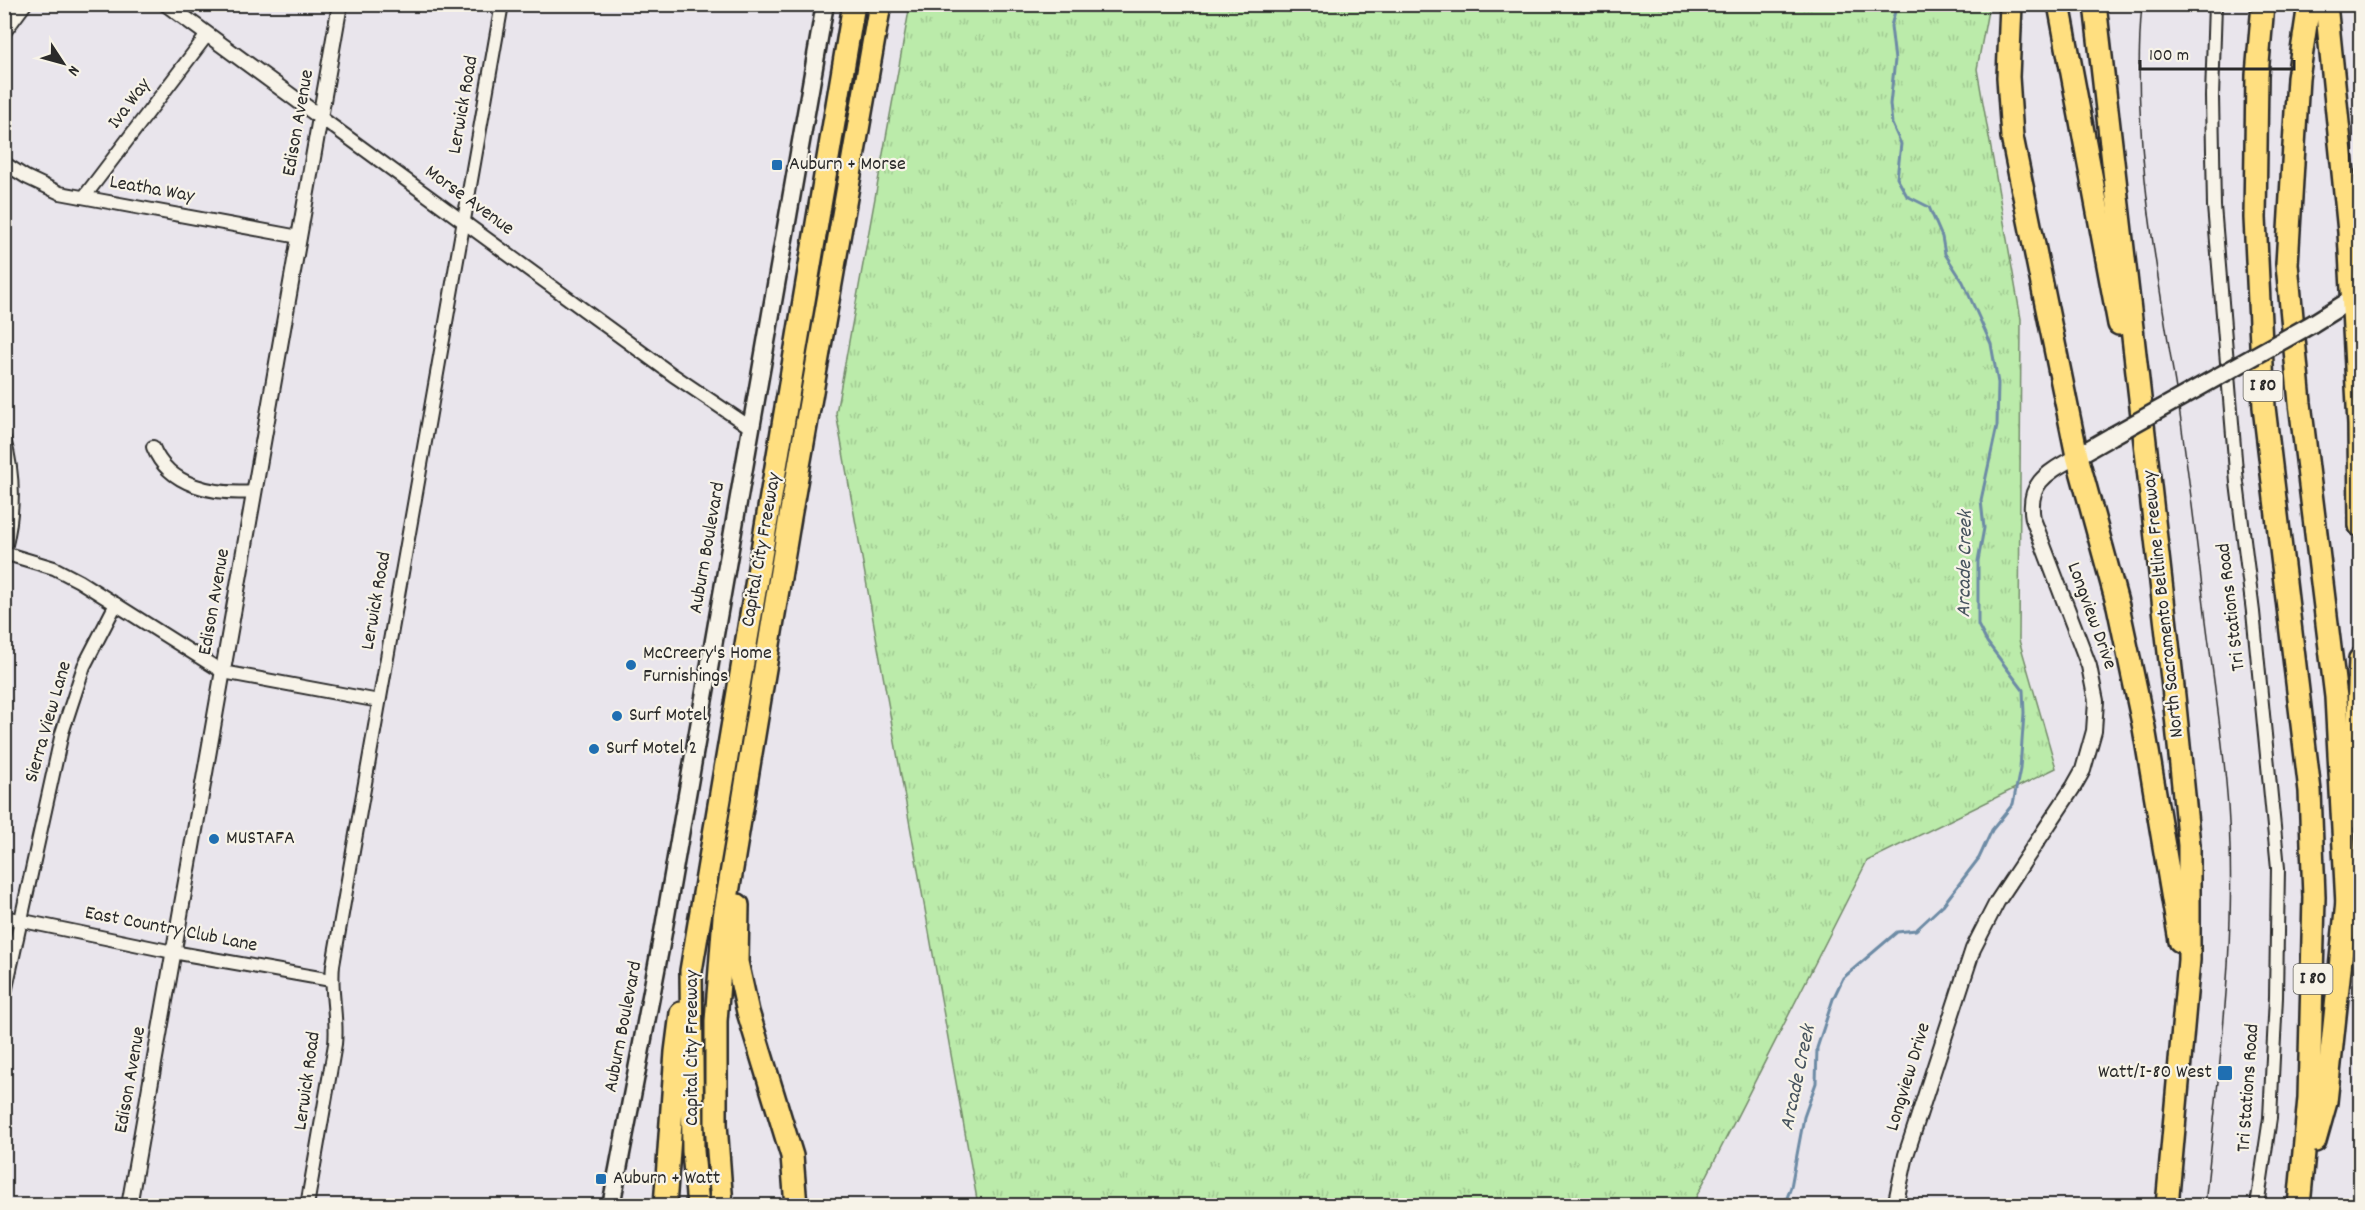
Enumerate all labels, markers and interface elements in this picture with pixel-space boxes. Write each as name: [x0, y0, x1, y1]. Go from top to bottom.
north arrow: [33, 33, 93, 93]
scale bar: [2140, 33, 2294, 71]
text: 100 m: [2149, 44, 2189, 69]
street label: Lerwick Road: [442, 54, 486, 156]
text: N: [61, 60, 85, 80]
street label: Edison Avenue: [276, 67, 322, 179]
street label: Iva Way: [102, 72, 159, 135]
place label: Auburn + Morse: [789, 151, 906, 179]
marker: Auburn + Morse: [770, 158, 784, 172]
street label: Morse Avenue: [418, 159, 520, 243]
street label: Leatha Way: [107, 169, 198, 211]
road number: I 80: [2244, 371, 2282, 401]
street label: North Sacramento Beltline Freeway: [2136, 468, 2192, 739]
street label: Capital City Freeway: [735, 470, 790, 629]
street label: Auburn Boulevard: [683, 480, 733, 616]
water label: Arcade Creek: [1950, 508, 1982, 618]
street label: Tri Stations Road: [2210, 541, 2254, 673]
street label: Edison Avenue: [192, 546, 238, 658]
street label: Lerwick Road: [355, 550, 399, 652]
street label: Longview Drive: [2059, 559, 2123, 674]
place label: McCreery's Home Furnishings: [643, 640, 772, 691]
street label: Sierra View Lane: [18, 658, 80, 786]
marker: McCreery's Home Furnishings: [624, 658, 638, 672]
place label: Surf Motel: [629, 702, 707, 730]
marker: Surf Motel: [610, 709, 624, 723]
place label: Surf Motel 2: [606, 735, 697, 763]
marker: Surf Motel 2: [587, 742, 601, 756]
place label: MUSTAFA: [226, 825, 295, 853]
marker: MUSTAFA: [207, 832, 221, 846]
street label: East Country Club Lane: [82, 900, 260, 960]
street label: Auburn Boulevard: [598, 959, 650, 1095]
road number: I 80: [2294, 964, 2332, 994]
street label: Capital City Freeway: [679, 969, 707, 1126]
street label: Longview Drive: [1879, 1019, 1939, 1135]
water label: Arcade Creek: [1773, 1020, 1825, 1133]
street label: Tri Stations Road: [2231, 1023, 2267, 1153]
street label: Edison Avenue: [108, 1024, 154, 1136]
street label: Lerwick Road: [287, 1030, 329, 1132]
place label: Watt/I-80 West: [2098, 1059, 2212, 1087]
marker: Watt/I-80 West: [2216, 1064, 2234, 1082]
place label: Auburn + Watt: [613, 1165, 720, 1193]
marker: Auburn + Watt: [594, 1172, 608, 1186]

